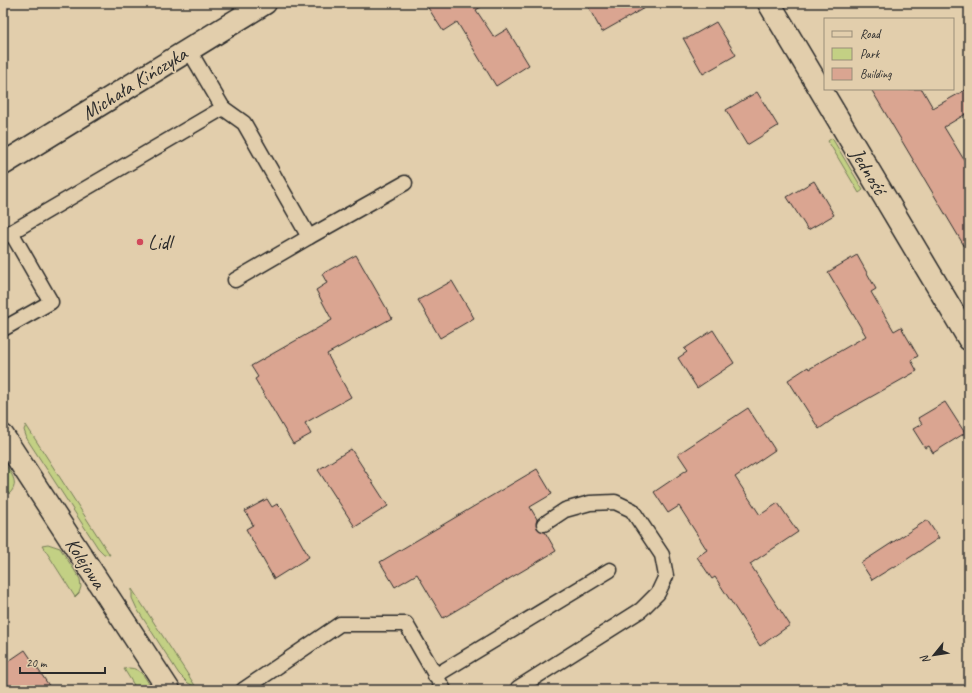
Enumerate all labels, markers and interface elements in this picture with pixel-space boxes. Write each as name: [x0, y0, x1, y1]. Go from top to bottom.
legend: [824, 18, 954, 90]
text: Road: [860, 26, 882, 42]
street label: Michała Kińczyka: [77, 40, 193, 126]
text: Park: [860, 46, 881, 62]
text: Building: [860, 66, 892, 82]
street label: Jedność: [844, 142, 894, 202]
place label: Lidl: [148, 230, 175, 255]
marker: Lidl: [135, 237, 145, 247]
street label: Kolejowa: [60, 533, 112, 595]
north arrow: [914, 635, 954, 675]
scale bar: [20, 649, 105, 675]
text: N: [916, 652, 933, 666]
text: 20 m: [26, 655, 48, 671]

